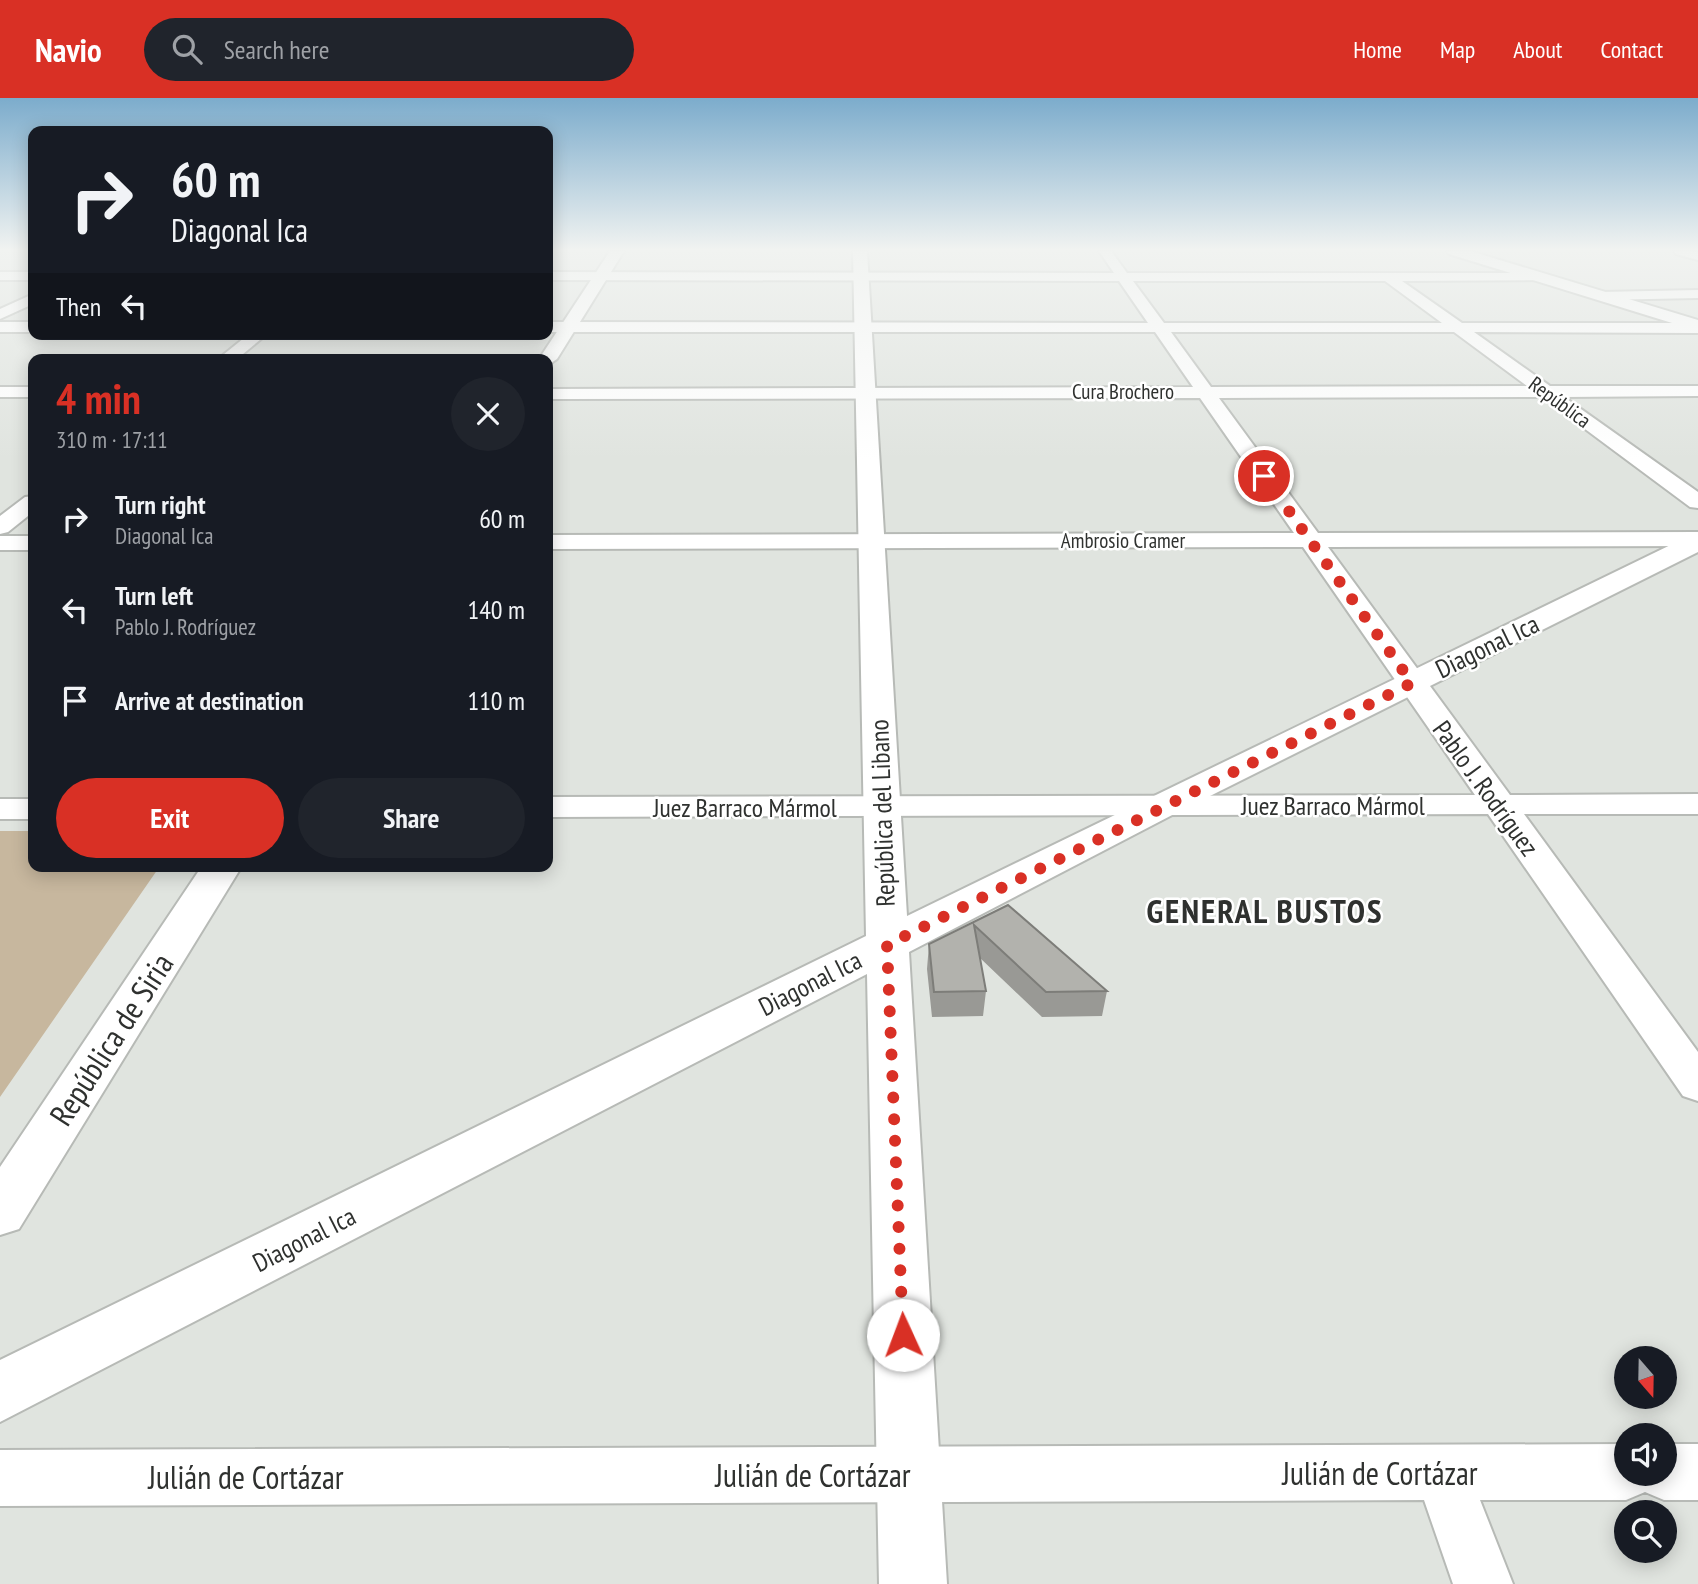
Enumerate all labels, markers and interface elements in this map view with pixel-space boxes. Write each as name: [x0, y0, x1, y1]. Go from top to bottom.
search box: [144, 18, 634, 81]
text: Navio: [35, 28, 102, 71]
icon: search: [168, 30, 206, 68]
text: Search here: [224, 33, 329, 66]
text: Home: [1353, 34, 1402, 65]
text: Map: [1440, 34, 1475, 65]
text: About: [1513, 34, 1562, 65]
text: Contact: [1600, 34, 1663, 65]
text: 60 m: [171, 147, 260, 211]
icon: right: [56, 154, 147, 245]
text: Diagonal Ica: [171, 209, 308, 251]
icon: left: [115, 287, 153, 325]
text: Then: [56, 290, 101, 323]
street label: República: [1523, 370, 1597, 434]
text: 4 min: [56, 371, 141, 426]
button: close: [451, 377, 525, 451]
street label: Cura Brochero: [1072, 378, 1174, 405]
text: 310 m · 17:11: [56, 425, 168, 454]
pin: [1234, 446, 1294, 506]
icon: arrive: [1245, 457, 1283, 495]
text: Turn right: [115, 488, 206, 521]
icon: right: [56, 500, 94, 538]
text: 60 m: [479, 502, 525, 535]
text: Diagonal Ica: [115, 521, 213, 550]
street label: Ambrosio Cramer: [1061, 527, 1185, 554]
text: Turn left: [115, 579, 193, 612]
icon: left: [56, 591, 94, 629]
text: 140 m: [467, 593, 525, 626]
street label: Diagonal Ica: [1430, 607, 1544, 685]
text: Pablo J. Rodríguez: [115, 612, 256, 641]
icon: arrive: [56, 682, 94, 720]
text: Arrive at destination: [115, 684, 304, 717]
text: 110 m: [467, 684, 525, 717]
street label: Pablo J. Rodríguez: [1426, 714, 1546, 862]
street label: República del Libano: [862, 719, 902, 907]
button: Exit: [56, 778, 284, 858]
button: Share: [298, 778, 525, 858]
street label: Juez Barraco Mármol: [1240, 789, 1425, 822]
street label: Juez Barraco Mármol: [652, 791, 837, 824]
district label: GENERAL BUSTOS: [1146, 889, 1384, 932]
street label: Diagonal Ica: [753, 943, 867, 1023]
street label: República de Siria: [40, 945, 182, 1133]
street label: Diagonal Ica: [247, 1199, 361, 1279]
position arrow: [866, 1298, 940, 1372]
north arrow: [1614, 1346, 1676, 1409]
map controls: [1614, 1346, 1677, 1563]
button: sound: [1614, 1423, 1677, 1486]
street label: Julián de Cortázar: [1281, 1452, 1478, 1494]
street label: Julián de Cortázar: [714, 1454, 911, 1496]
street label: Julián de Cortázar: [147, 1456, 344, 1498]
button: search: [1614, 1500, 1677, 1563]

